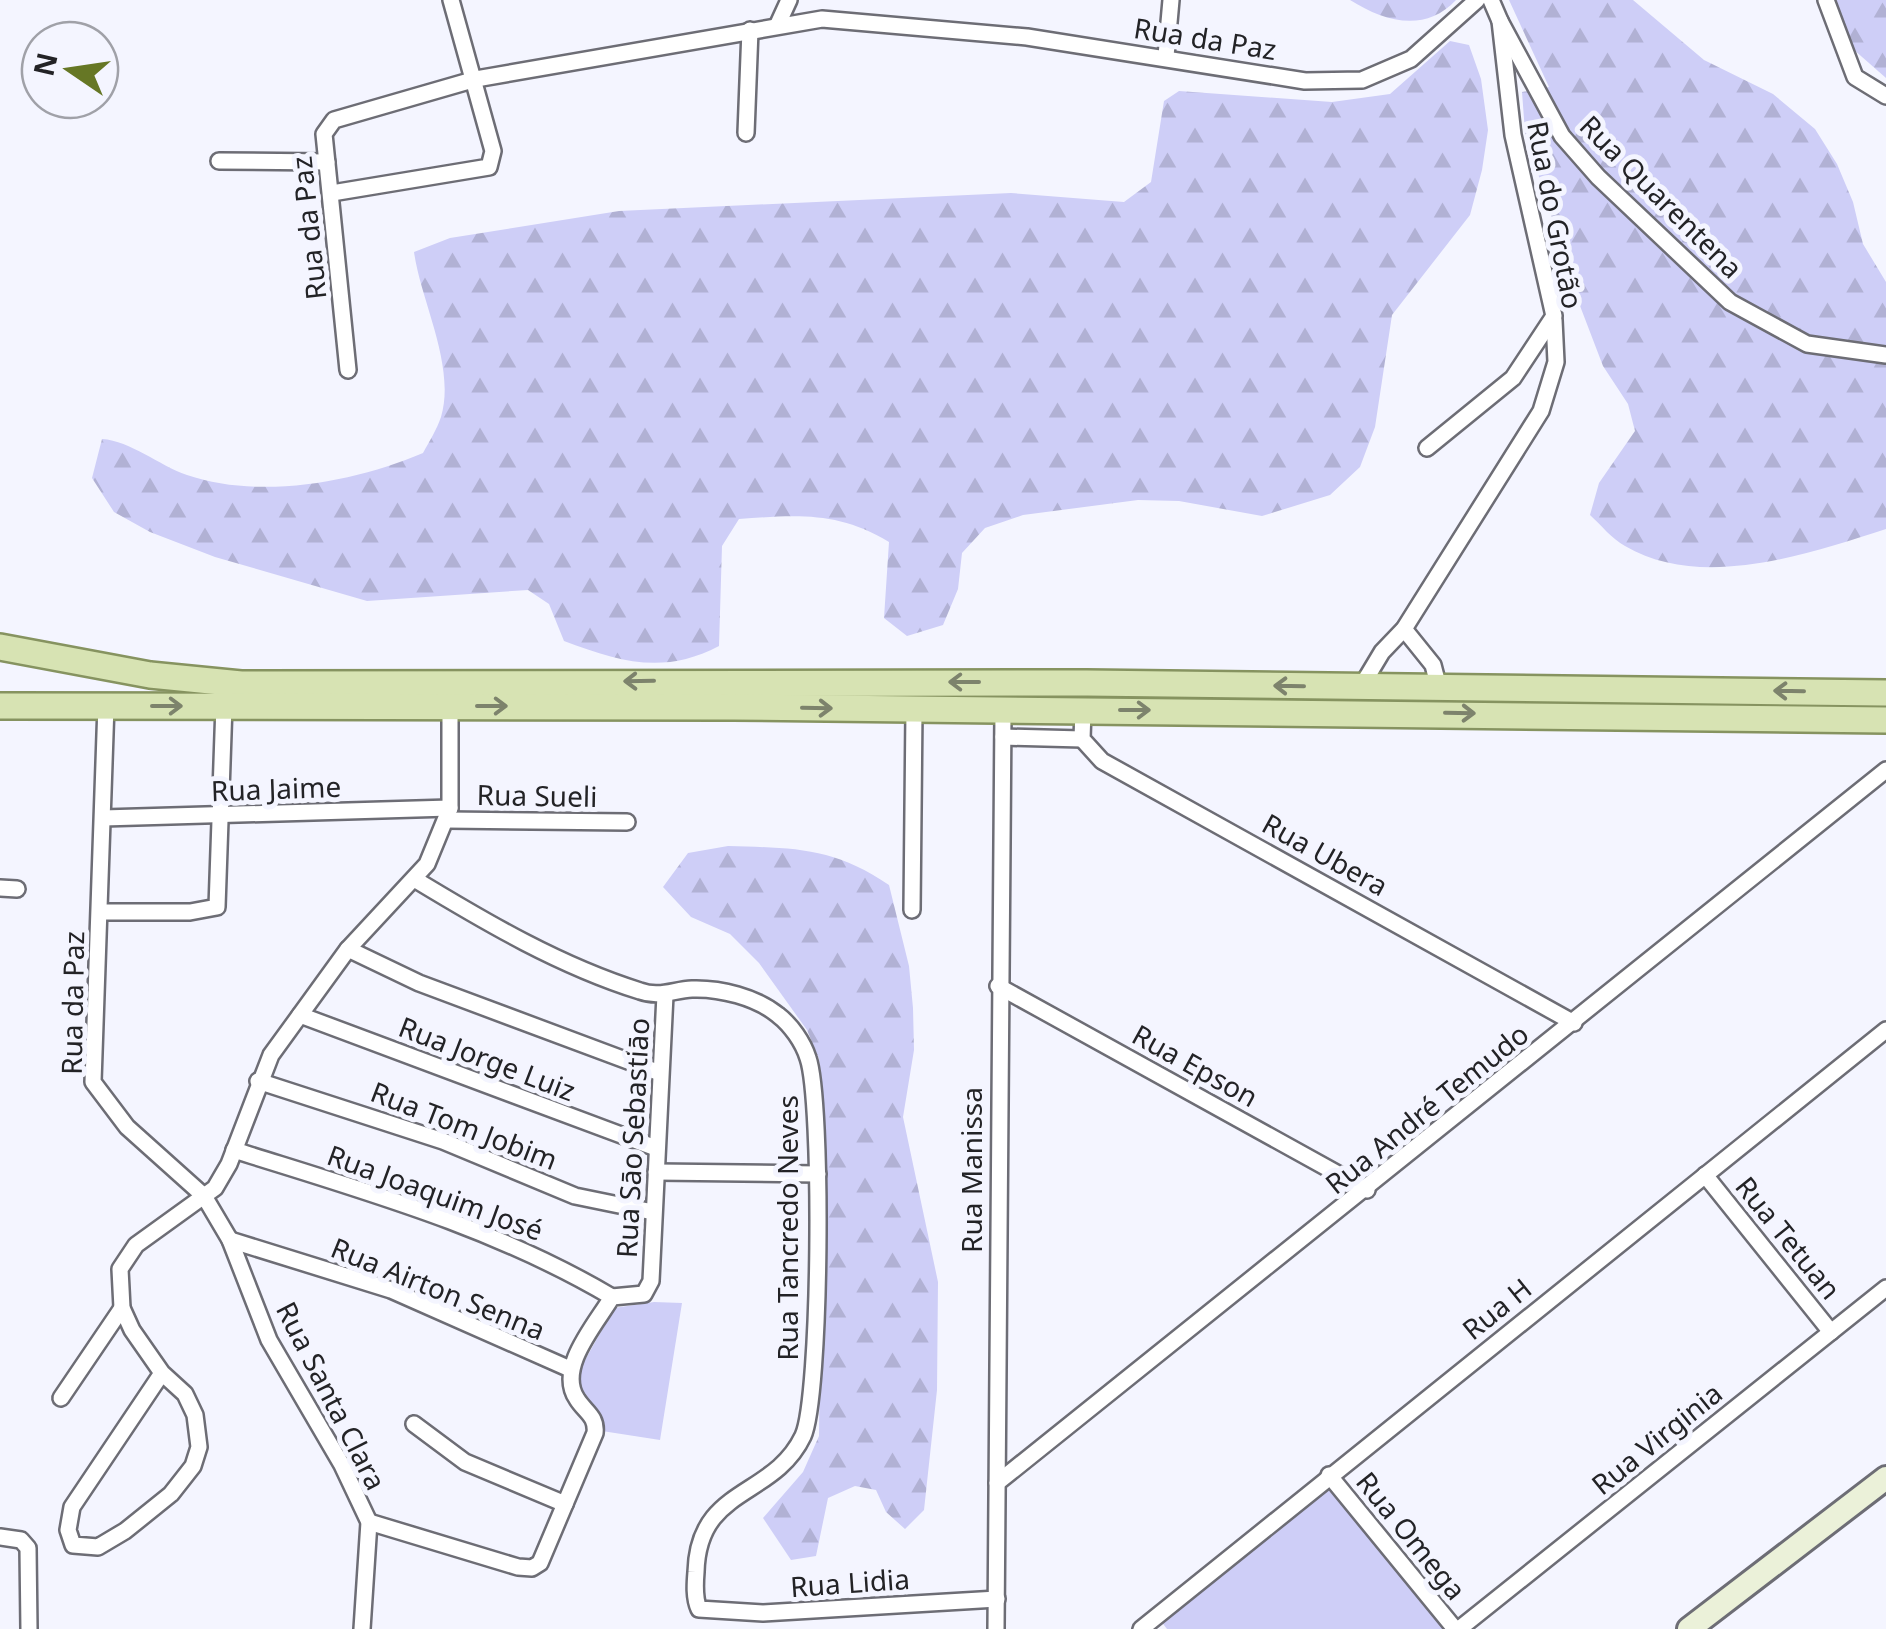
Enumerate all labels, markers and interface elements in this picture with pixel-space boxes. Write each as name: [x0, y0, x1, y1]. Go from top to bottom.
street label: Rua da Paz: [1131, 8, 1279, 68]
north arrow: [20, 20, 120, 120]
text: N: [24, 49, 66, 80]
street label: Rua Quarentena: [1572, 107, 1751, 286]
street label: Rua do Grotão: [1519, 118, 1593, 312]
street label: Rua da Paz: [282, 155, 334, 302]
one-way arrow: [623, 672, 656, 690]
one-way arrow: [948, 672, 980, 692]
one-way arrow: [1273, 676, 1305, 695]
one-way arrow: [1773, 682, 1805, 701]
one-way arrow: [150, 696, 183, 716]
one-way arrow: [476, 696, 508, 716]
one-way arrow: [800, 698, 833, 718]
one-way arrow: [1118, 700, 1151, 720]
one-way arrow: [1444, 704, 1476, 723]
street label: Rua Jaime: [210, 767, 342, 809]
street label: Rua Sueli: [476, 775, 598, 815]
street label: Rua Ubera: [1256, 804, 1395, 904]
street label: Rua da Paz: [52, 931, 92, 1075]
street label: Rua Jorge Luiz: [394, 1007, 581, 1109]
street label: Rua André Temudo: [1317, 1014, 1536, 1202]
street label: Rua Epson: [1126, 1015, 1265, 1115]
street label: Rua Sāo Sebastiāo: [607, 1017, 657, 1259]
street label: Rua Tom Jobim: [366, 1072, 563, 1178]
street label: Rua Manissa: [952, 1087, 990, 1253]
street label: Rua Tancredo Neves: [768, 1095, 806, 1361]
street label: Rua Joaquim José: [322, 1135, 548, 1249]
street label: Rua Tetuan: [1728, 1168, 1850, 1307]
street label: Rua Airton Senna: [326, 1228, 551, 1348]
street label: Rua H: [1454, 1269, 1539, 1348]
street label: Rua Santa Clara: [268, 1295, 396, 1496]
street label: Rua Virginia: [1583, 1374, 1730, 1503]
street label: Rua Omega: [1348, 1463, 1475, 1607]
street label: Rua Lidia: [789, 1559, 911, 1605]

